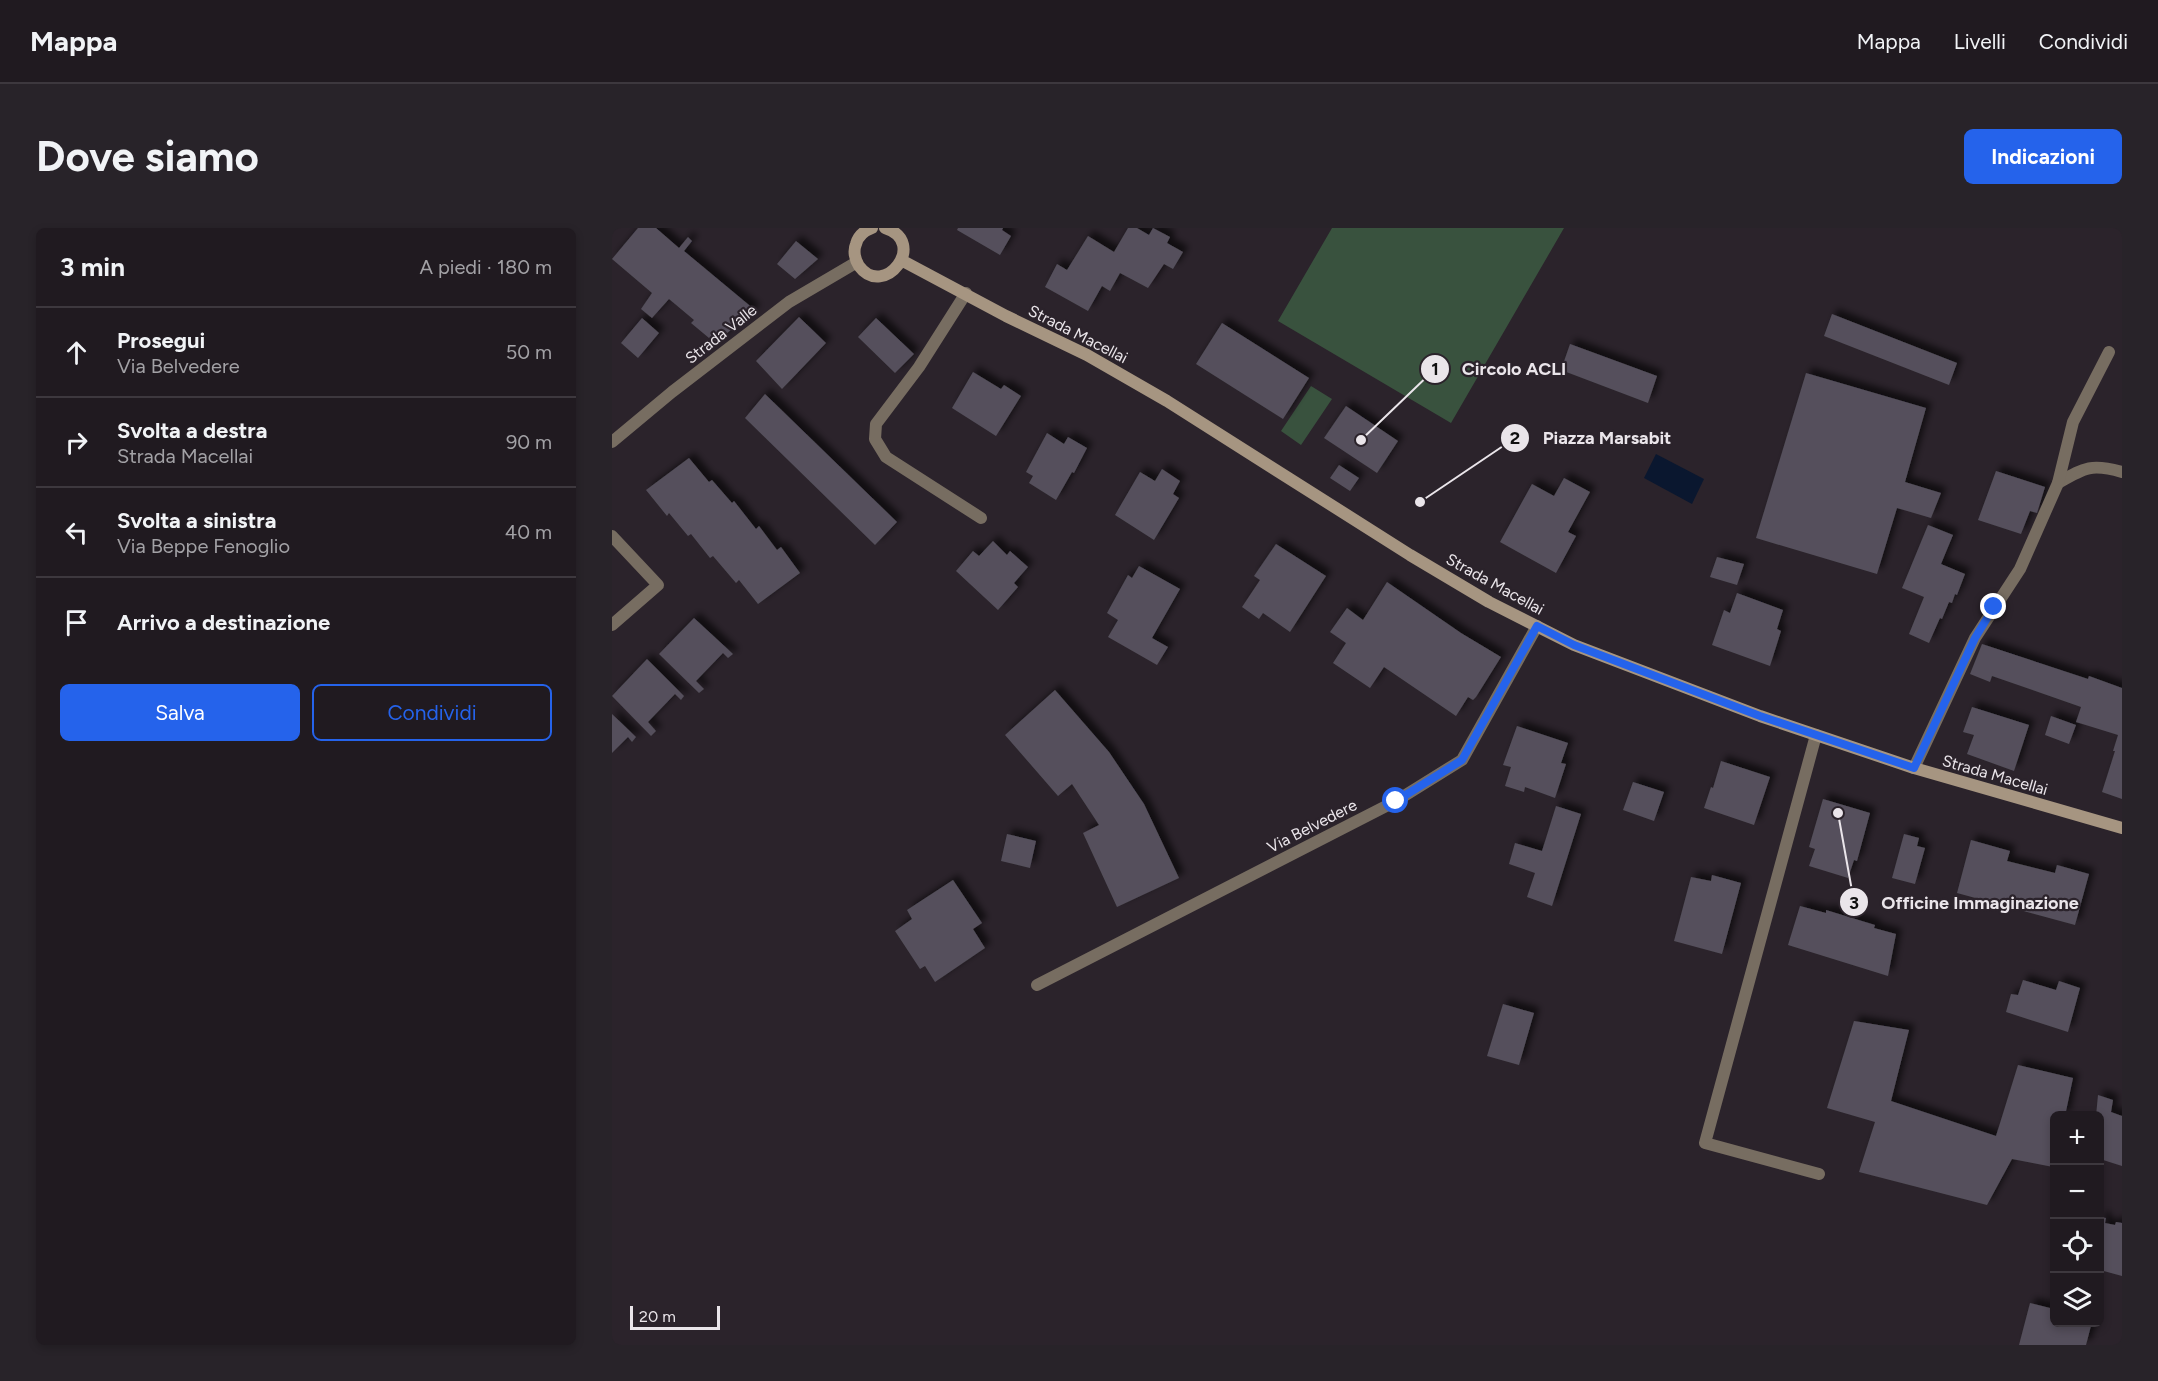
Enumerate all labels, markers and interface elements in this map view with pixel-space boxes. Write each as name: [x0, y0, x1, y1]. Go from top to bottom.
text: Mappa: [30, 24, 118, 58]
text: Mappa: [1857, 29, 1921, 54]
text: Livelli: [1954, 29, 2006, 54]
text: Condividi: [2039, 29, 2128, 54]
button: Indicazioni: [1964, 129, 2122, 184]
text: Dove siamo: [36, 131, 259, 182]
text: 3 min: [60, 251, 125, 283]
text: A piedi · 180 m: [420, 255, 552, 279]
street label: Strada Valle: [682, 300, 761, 368]
street label: Strada Macellai: [1025, 301, 1131, 367]
text: Prosegui: [117, 327, 205, 354]
icon: ahead: [60, 336, 93, 369]
text: 50 m: [506, 340, 552, 364]
callout: Circolo ACLI: [1420, 351, 1578, 387]
text: Via Belvedere: [117, 354, 240, 378]
text: 1: [1431, 358, 1439, 380]
text: Circolo ACLI: [1462, 358, 1566, 380]
text: Svolta a destra: [117, 417, 267, 444]
callout: Piazza Marsabit: [1500, 420, 1683, 456]
icon: right: [60, 426, 93, 459]
text: 2: [1510, 427, 1520, 449]
text: Piazza Marsabit: [1543, 427, 1671, 449]
text: 90 m: [506, 430, 552, 454]
text: Strada Macellai: [117, 444, 253, 468]
text: Svolta a sinistra: [117, 507, 276, 534]
icon: left: [60, 516, 93, 549]
text: 40 m: [505, 520, 552, 544]
text: Via Beppe Fenoglio: [117, 534, 290, 558]
street label: Strada Macellai: [1443, 549, 1547, 619]
route end: [1980, 593, 2006, 619]
icon: arrive: [60, 606, 93, 639]
text: Arrivo a destinazione: [117, 609, 330, 636]
button: Salva: [60, 684, 300, 741]
button: Condividi: [312, 684, 552, 741]
street label: Strada Macellai: [1940, 751, 2050, 799]
route start: [1382, 787, 1408, 813]
street label: Via Belvedere: [1264, 795, 1360, 857]
callout: Officine Immaginazione: [1839, 884, 2090, 920]
text: 3: [1849, 892, 1859, 914]
text: Officine Immaginazione: [1881, 892, 2079, 914]
map controls: [2050, 1111, 2104, 1327]
button: +: [2050, 1111, 2104, 1165]
button: −: [2050, 1165, 2104, 1219]
button: locate: [2050, 1219, 2104, 1273]
button: layers: [2050, 1273, 2104, 1327]
scale bar: [630, 1303, 720, 1330]
text: 20 m: [639, 1307, 676, 1326]

